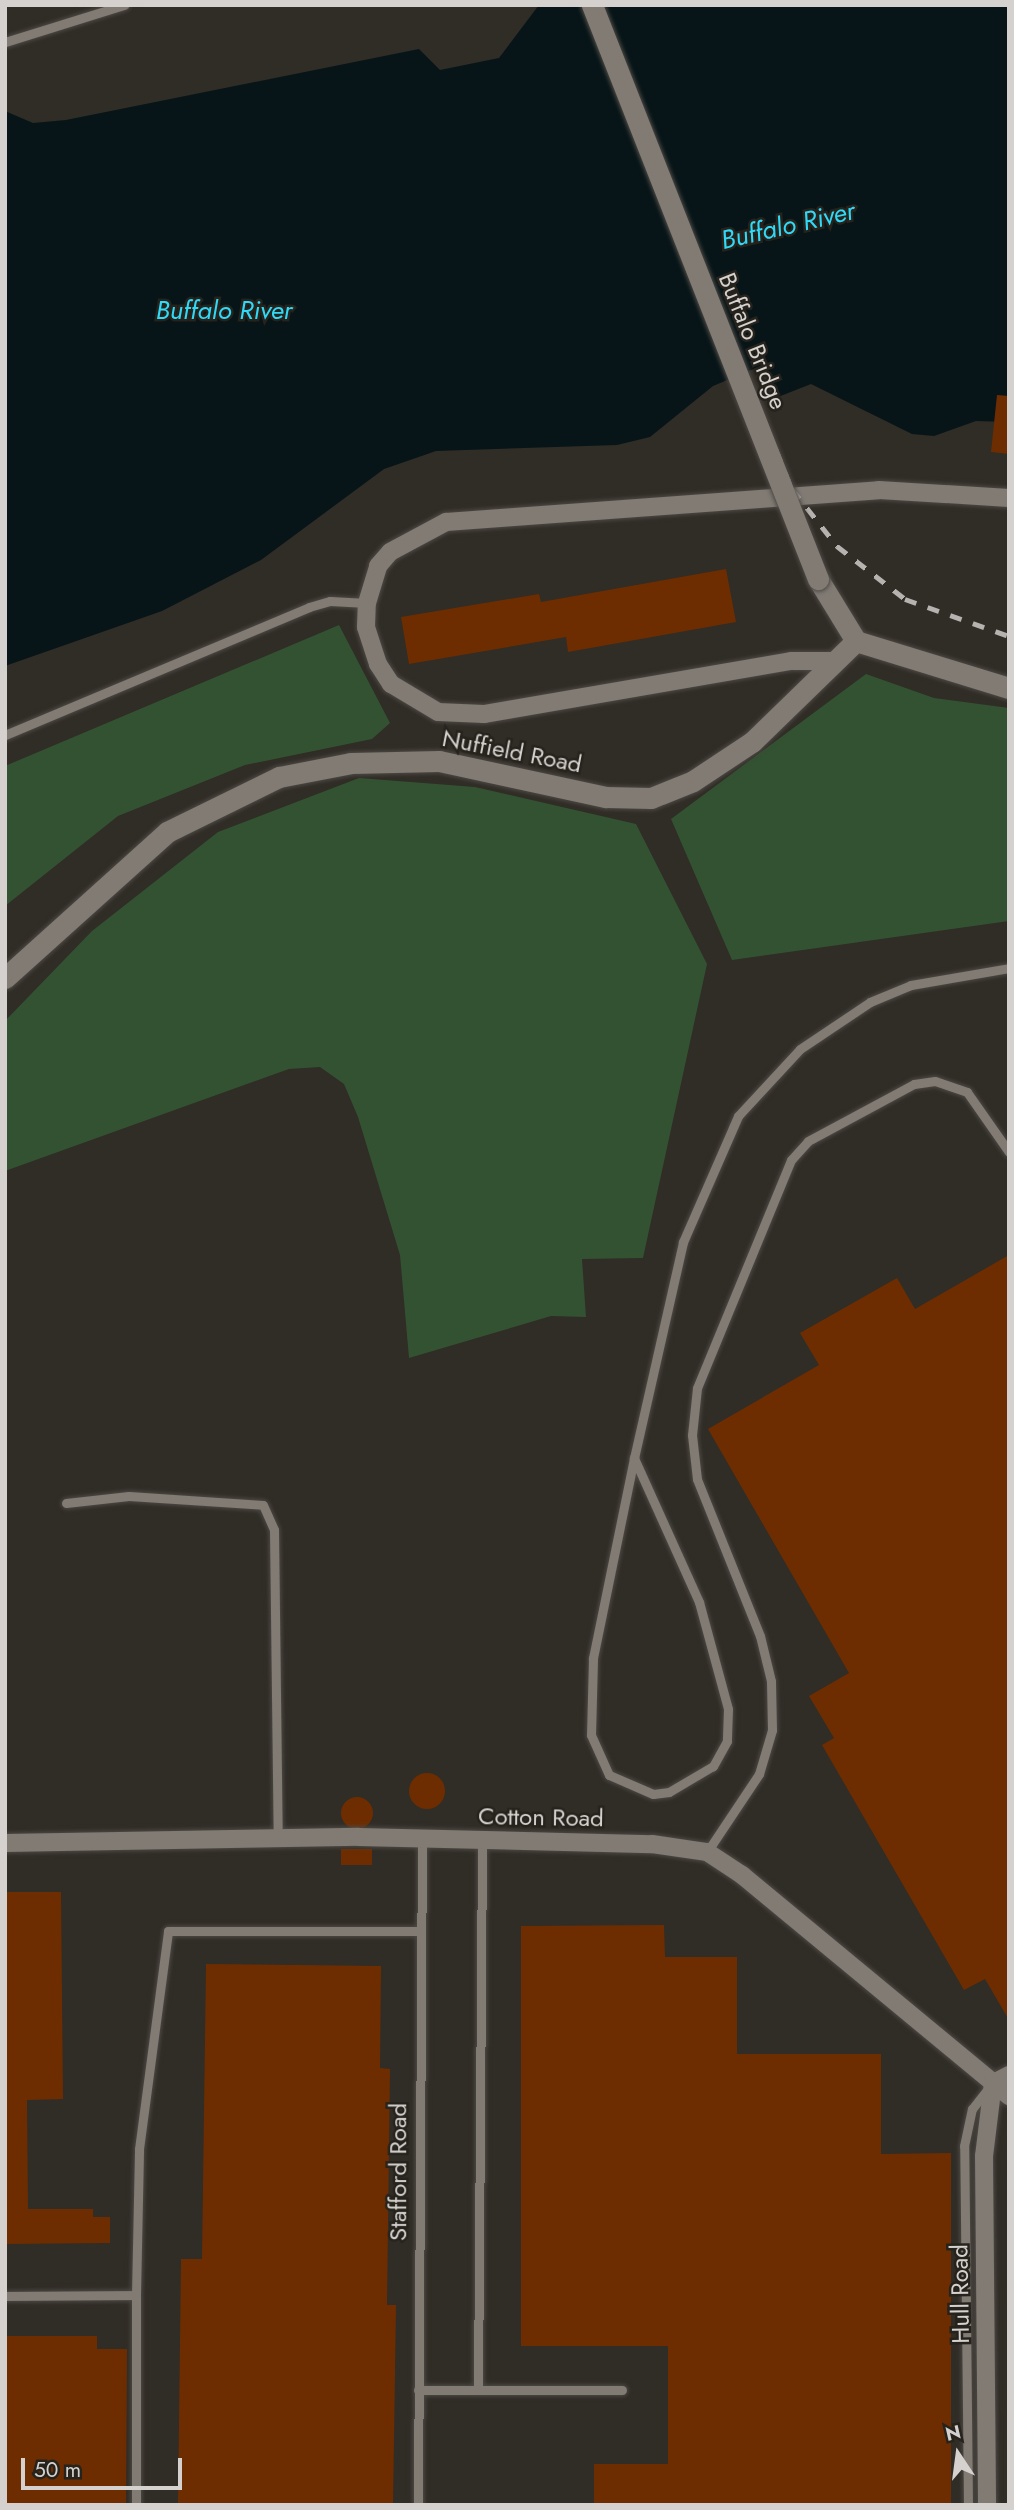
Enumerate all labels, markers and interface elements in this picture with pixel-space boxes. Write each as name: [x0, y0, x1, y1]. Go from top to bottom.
water label: Buffalo River: [718, 195, 858, 257]
street label: Buffalo Bridge: [713, 269, 793, 413]
water label: Buffalo River: [156, 295, 292, 327]
street label: Nuffield Road: [440, 723, 584, 779]
street label: Cotton Road: [478, 1802, 604, 1832]
street label: Stafford Road: [384, 2103, 412, 2241]
street label: Hull Road: [945, 2244, 975, 2344]
text: N: [943, 2418, 964, 2448]
north arrow: [923, 2419, 993, 2489]
scale bar: [24, 2444, 186, 2488]
text: 50 m: [34, 2455, 81, 2485]

